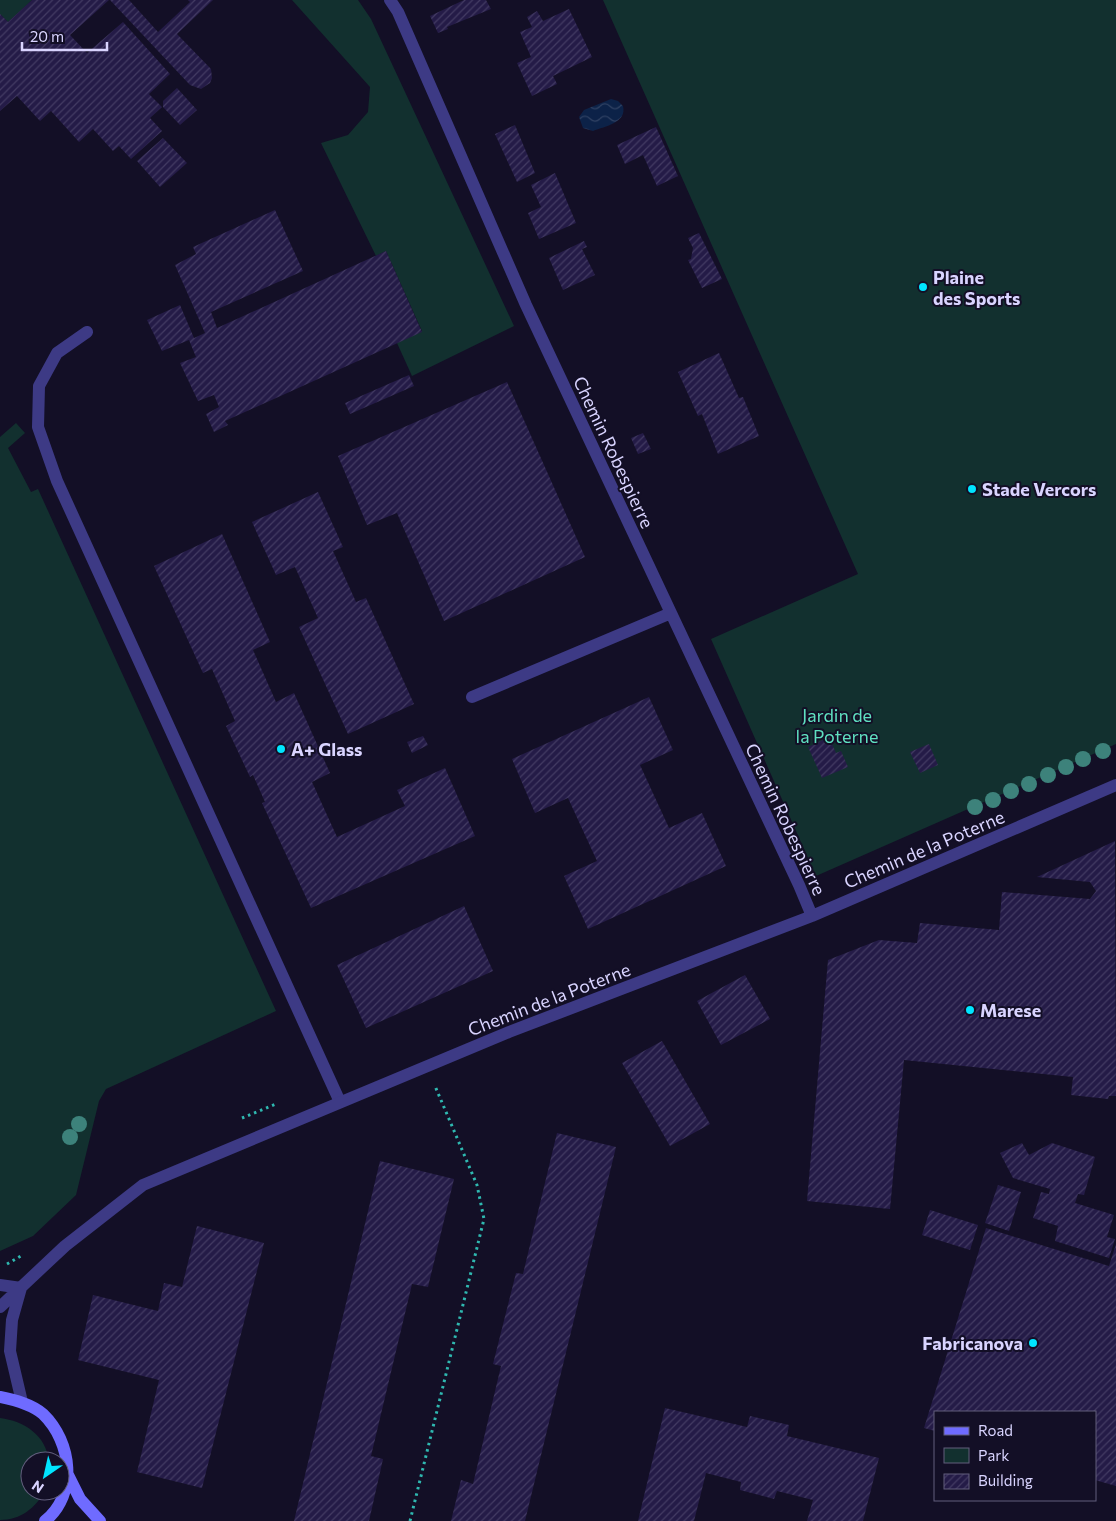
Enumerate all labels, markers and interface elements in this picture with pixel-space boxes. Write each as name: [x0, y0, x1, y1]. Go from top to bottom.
scale bar: [22, 20, 108, 52]
text: 20 m: [30, 27, 64, 45]
place label: Plaine des Sports: [933, 266, 1020, 309]
marker: Plaine des Sports: [917, 281, 929, 293]
street label: Chemin Robespierre: [569, 373, 659, 531]
place label: Stade Vercors: [982, 478, 1096, 500]
marker: Stade Vercors: [966, 483, 978, 495]
park label: Jardin de la Poterne: [796, 704, 878, 747]
place label: A+ Glass: [291, 738, 362, 760]
street label: Chemin Robespierre: [741, 740, 831, 898]
marker: A+ Glass: [275, 743, 287, 755]
street label: Chemin de la Poterne: [840, 805, 1008, 893]
street label: Chemin de la Poterne: [465, 958, 633, 1040]
place label: Marese: [980, 999, 1041, 1021]
marker: Marese: [964, 1004, 976, 1016]
place label: Fabricanova: [922, 1332, 1023, 1354]
marker: Fabricanova: [1027, 1337, 1039, 1349]
legend: [934, 1411, 1096, 1501]
text: Road: [978, 1421, 1013, 1439]
text: Park: [978, 1446, 1009, 1464]
north arrow: [20, 1451, 70, 1501]
text: Building: [978, 1471, 1033, 1489]
text: N: [28, 1477, 47, 1497]

